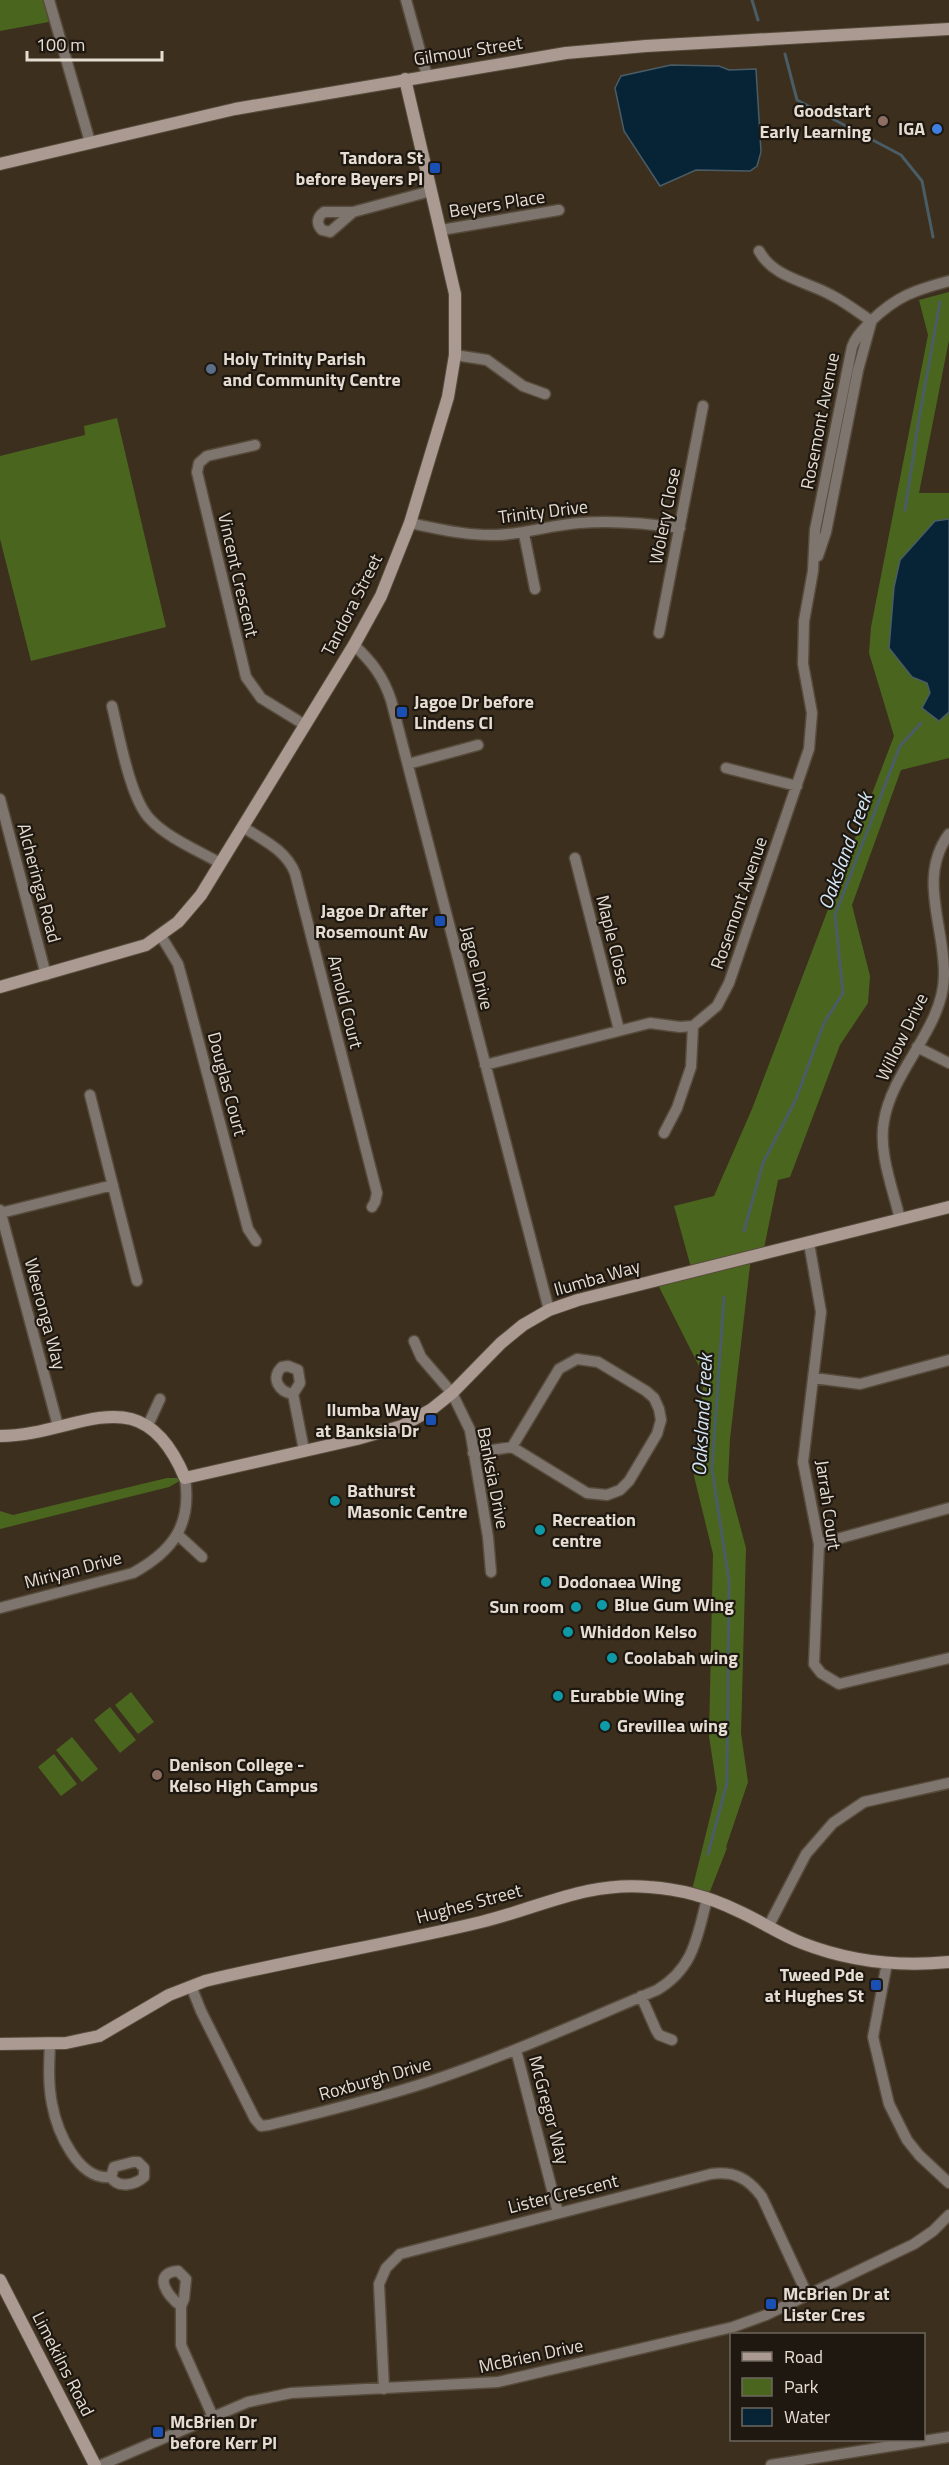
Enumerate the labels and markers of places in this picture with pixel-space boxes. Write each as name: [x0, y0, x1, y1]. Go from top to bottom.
place label: Goodstart Early Learning: [760, 97, 871, 145]
marker: Goodstart Early Learning: [876, 114, 890, 128]
place label: IGA: [898, 115, 925, 142]
marker: IGA: [930, 122, 944, 136]
place label: Tandora St before Beyers Pl: [296, 144, 423, 192]
marker: Tandora St before Beyers Pl: [428, 161, 442, 175]
place label: Holy Trinity Parish and Community Centre: [223, 345, 401, 393]
marker: Holy Trinity Parish and Community Centre: [204, 362, 218, 376]
place label: Jagoe Dr before Lindens Cl: [414, 688, 534, 736]
marker: Jagoe Dr before Lindens Cl: [395, 705, 409, 719]
place label: Jagoe Dr after Rosemount Av: [315, 897, 428, 945]
marker: Jagoe Dr after Rosemount Av: [433, 914, 447, 928]
place label: Ilumba Way at Banksia Dr: [315, 1396, 419, 1444]
marker: Ilumba Way at Banksia Dr: [424, 1413, 438, 1427]
place label: Bathurst Masonic Centre: [347, 1477, 468, 1525]
marker: Bathurst Masonic Centre: [328, 1494, 342, 1508]
place label: Recreation centre: [552, 1506, 636, 1554]
marker: Recreation centre: [533, 1523, 547, 1537]
place label: Dodonaea Wing: [558, 1568, 681, 1595]
marker: Dodonaea Wing: [539, 1575, 553, 1589]
place label: Blue Gum Wing: [614, 1591, 734, 1618]
place label: Sun room: [489, 1593, 564, 1620]
marker: Blue Gum Wing: [595, 1598, 609, 1612]
marker: Sun room: [569, 1600, 583, 1614]
place label: Whiddon Kelso: [580, 1618, 697, 1645]
marker: Whiddon Kelso: [561, 1625, 575, 1639]
place label: Coolabah wing: [624, 1644, 738, 1671]
marker: Coolabah wing: [605, 1651, 619, 1665]
place label: Eurabbie Wing: [570, 1682, 685, 1709]
marker: Eurabbie Wing: [551, 1689, 565, 1703]
place label: Grevillea wing: [617, 1712, 728, 1739]
marker: Grevillea wing: [598, 1719, 612, 1733]
place label: Denison College - Kelso High Campus: [169, 1751, 318, 1799]
marker: Denison College - Kelso High Campus: [150, 1768, 164, 1782]
place label: Tweed Pde at Hughes St: [765, 1961, 864, 2009]
marker: Tweed Pde at Hughes St: [869, 1978, 883, 1992]
place label: McBrien Dr at Lister Cres: [783, 2280, 890, 2328]
marker: McBrien Dr at Lister Cres: [764, 2297, 778, 2311]
place label: McBrien Dr before Kerr Pl: [170, 2408, 277, 2456]
marker: McBrien Dr before Kerr Pl: [151, 2425, 165, 2439]

